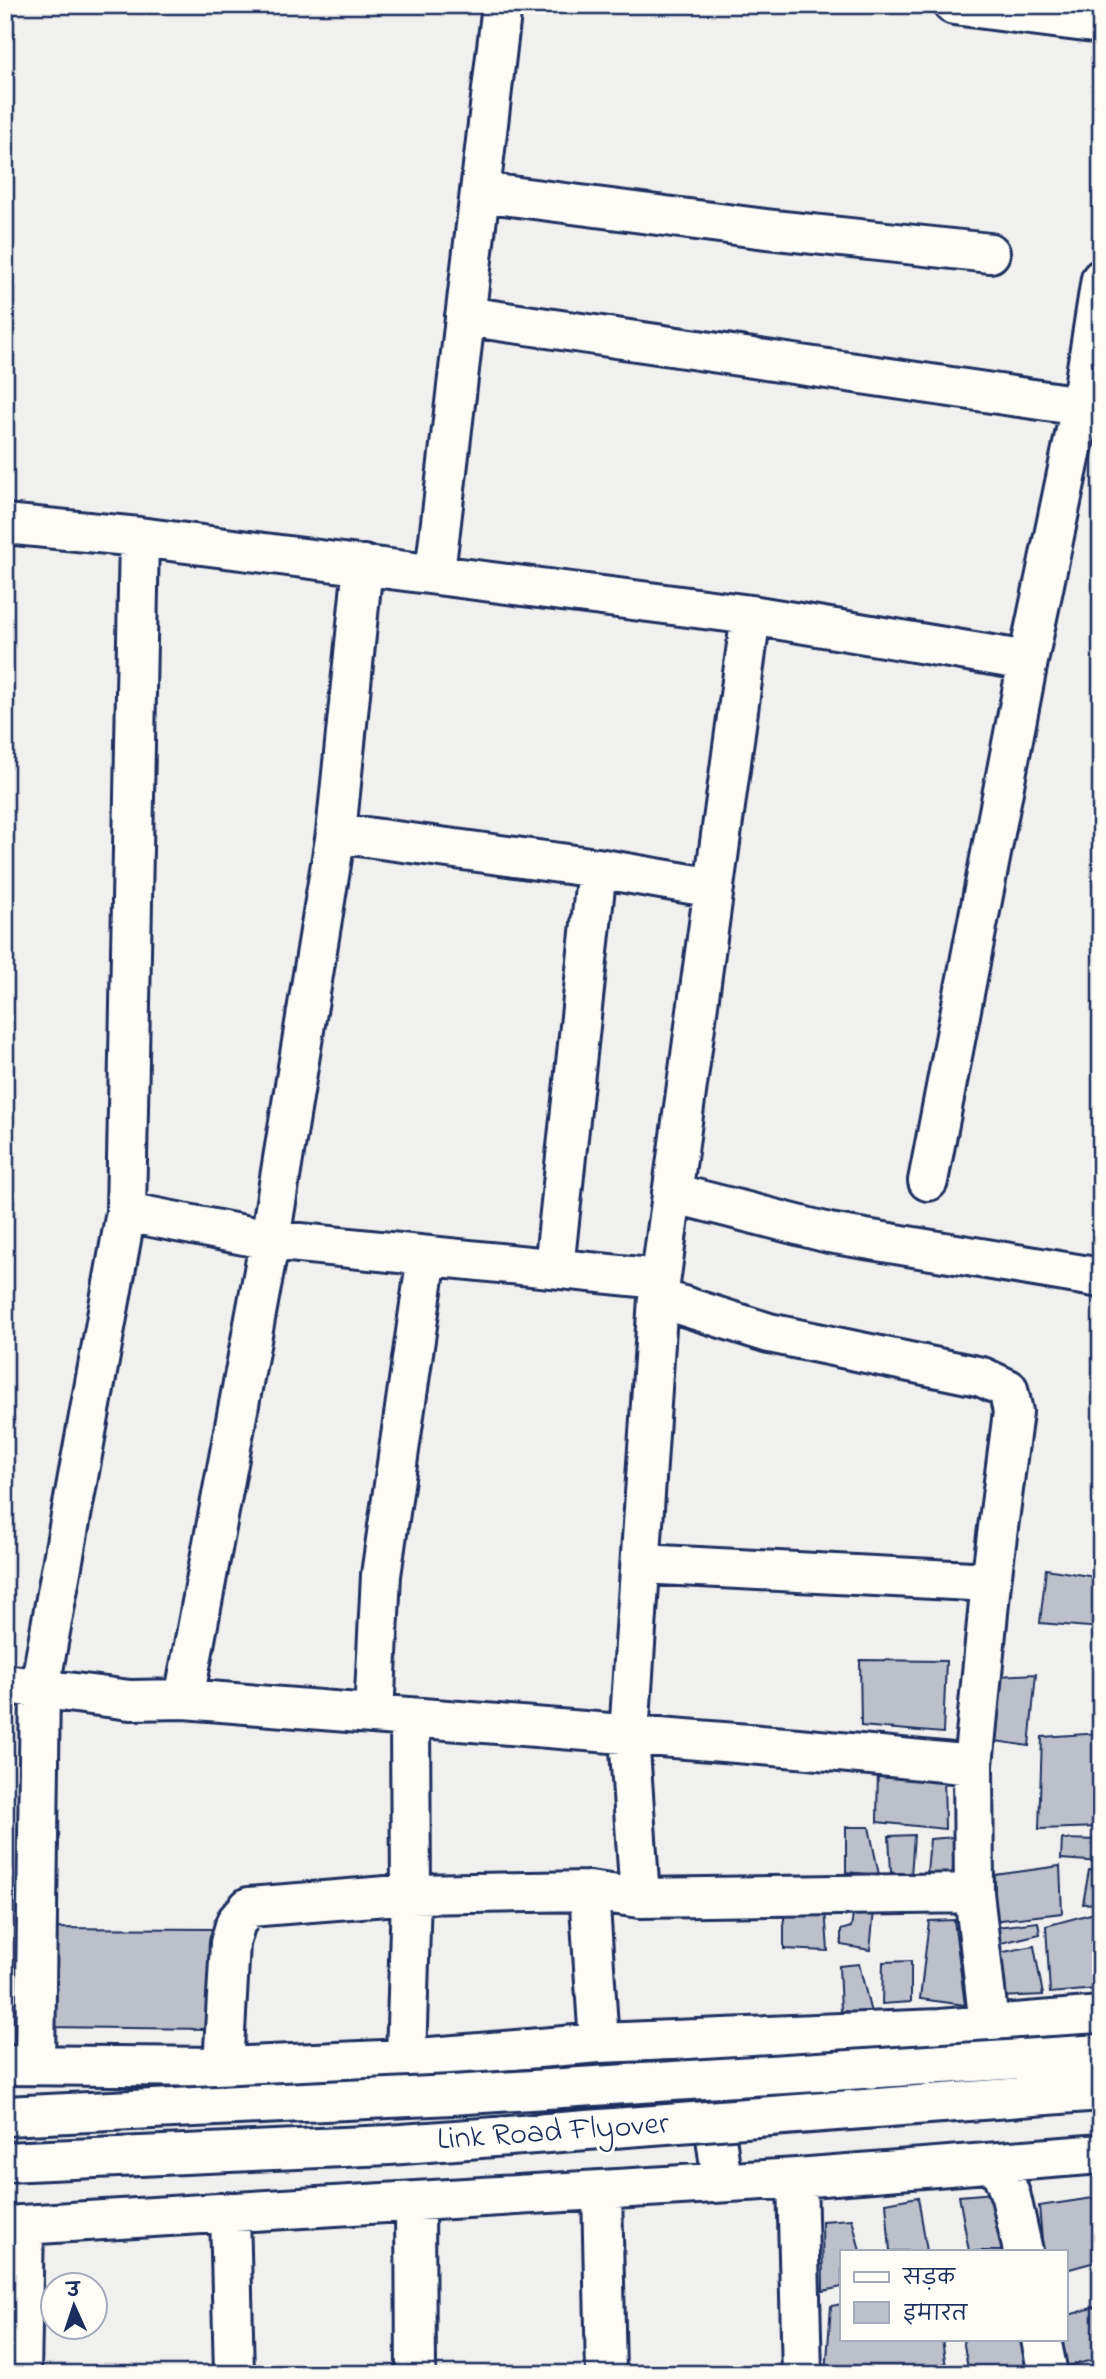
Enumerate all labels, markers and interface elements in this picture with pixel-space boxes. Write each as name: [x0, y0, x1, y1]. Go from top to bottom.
street label: Link Road Flyover: [436, 2101, 670, 2165]
legend: [840, 2250, 1068, 2340]
text: सड़क: [902, 2264, 956, 2294]
north arrow: [38, 2270, 108, 2340]
text: उ: [64, 2278, 83, 2305]
text: इमारत: [903, 2300, 969, 2330]

